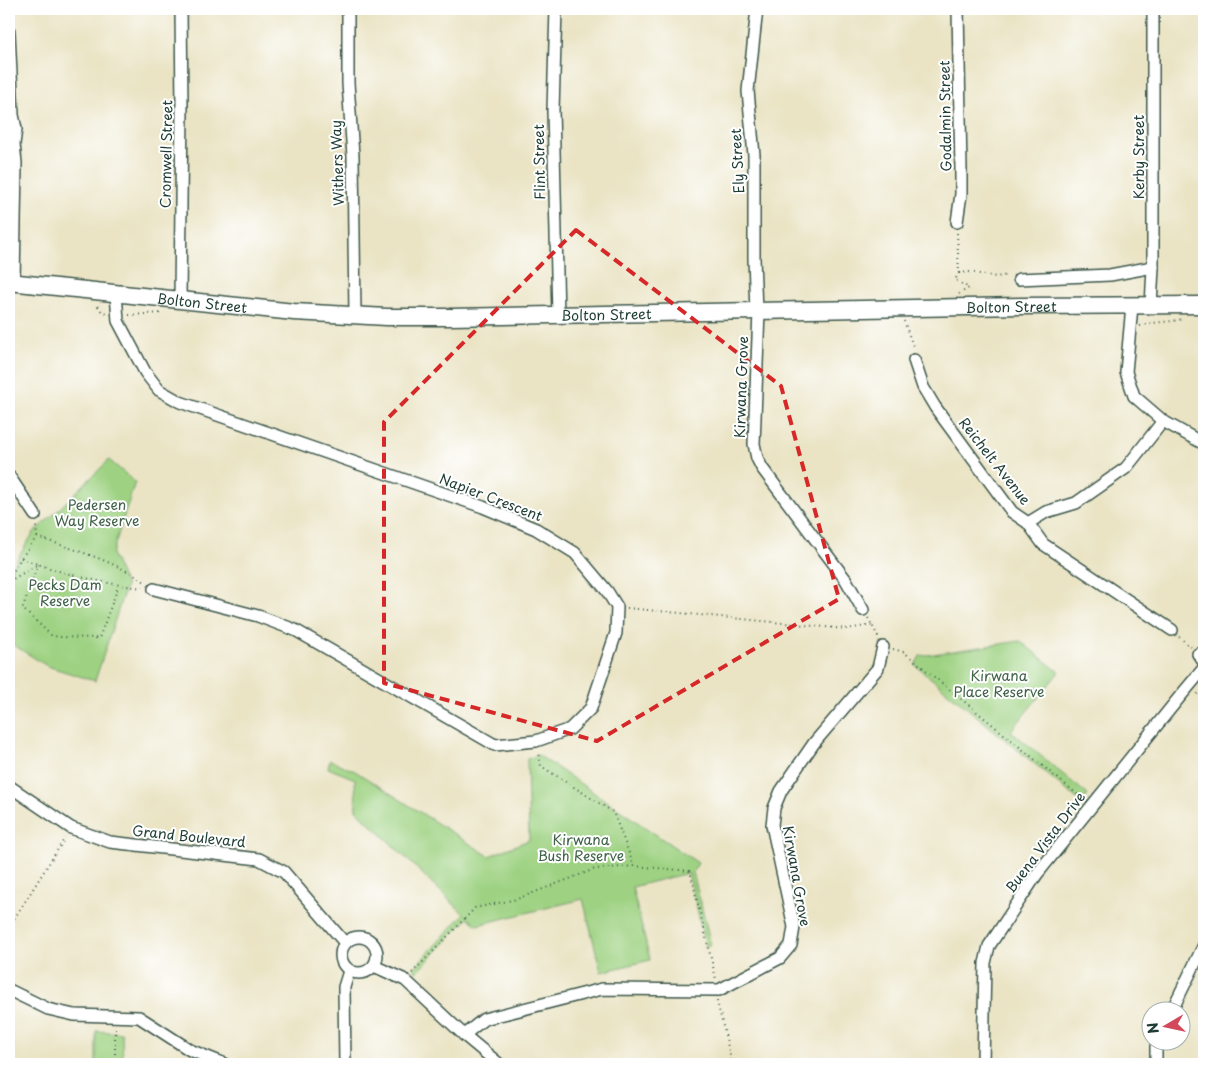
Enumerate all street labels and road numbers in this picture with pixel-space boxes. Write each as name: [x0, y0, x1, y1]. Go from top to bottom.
street label: Godalmin Street: [934, 60, 956, 172]
street label: Cromwell Street: [155, 99, 177, 208]
street label: Kerby Street: [1128, 114, 1149, 199]
street label: Withers Way: [325, 120, 349, 206]
street label: Flint Street: [528, 124, 550, 200]
street label: Ely Street: [725, 128, 749, 194]
street label: Bolton Street: [156, 287, 248, 318]
street label: Bolton Street: [966, 295, 1057, 318]
street label: Bolton Street: [561, 303, 652, 325]
street label: Kirwana Grove: [729, 336, 753, 438]
street label: Reichelt Avenue: [954, 413, 1036, 509]
street label: Napier Crescent: [437, 468, 546, 526]
street label: Buena Vista Drive: [1000, 787, 1090, 897]
street label: Grand Boulevard: [131, 820, 247, 852]
street label: Kirwana Grove: [778, 824, 816, 928]

